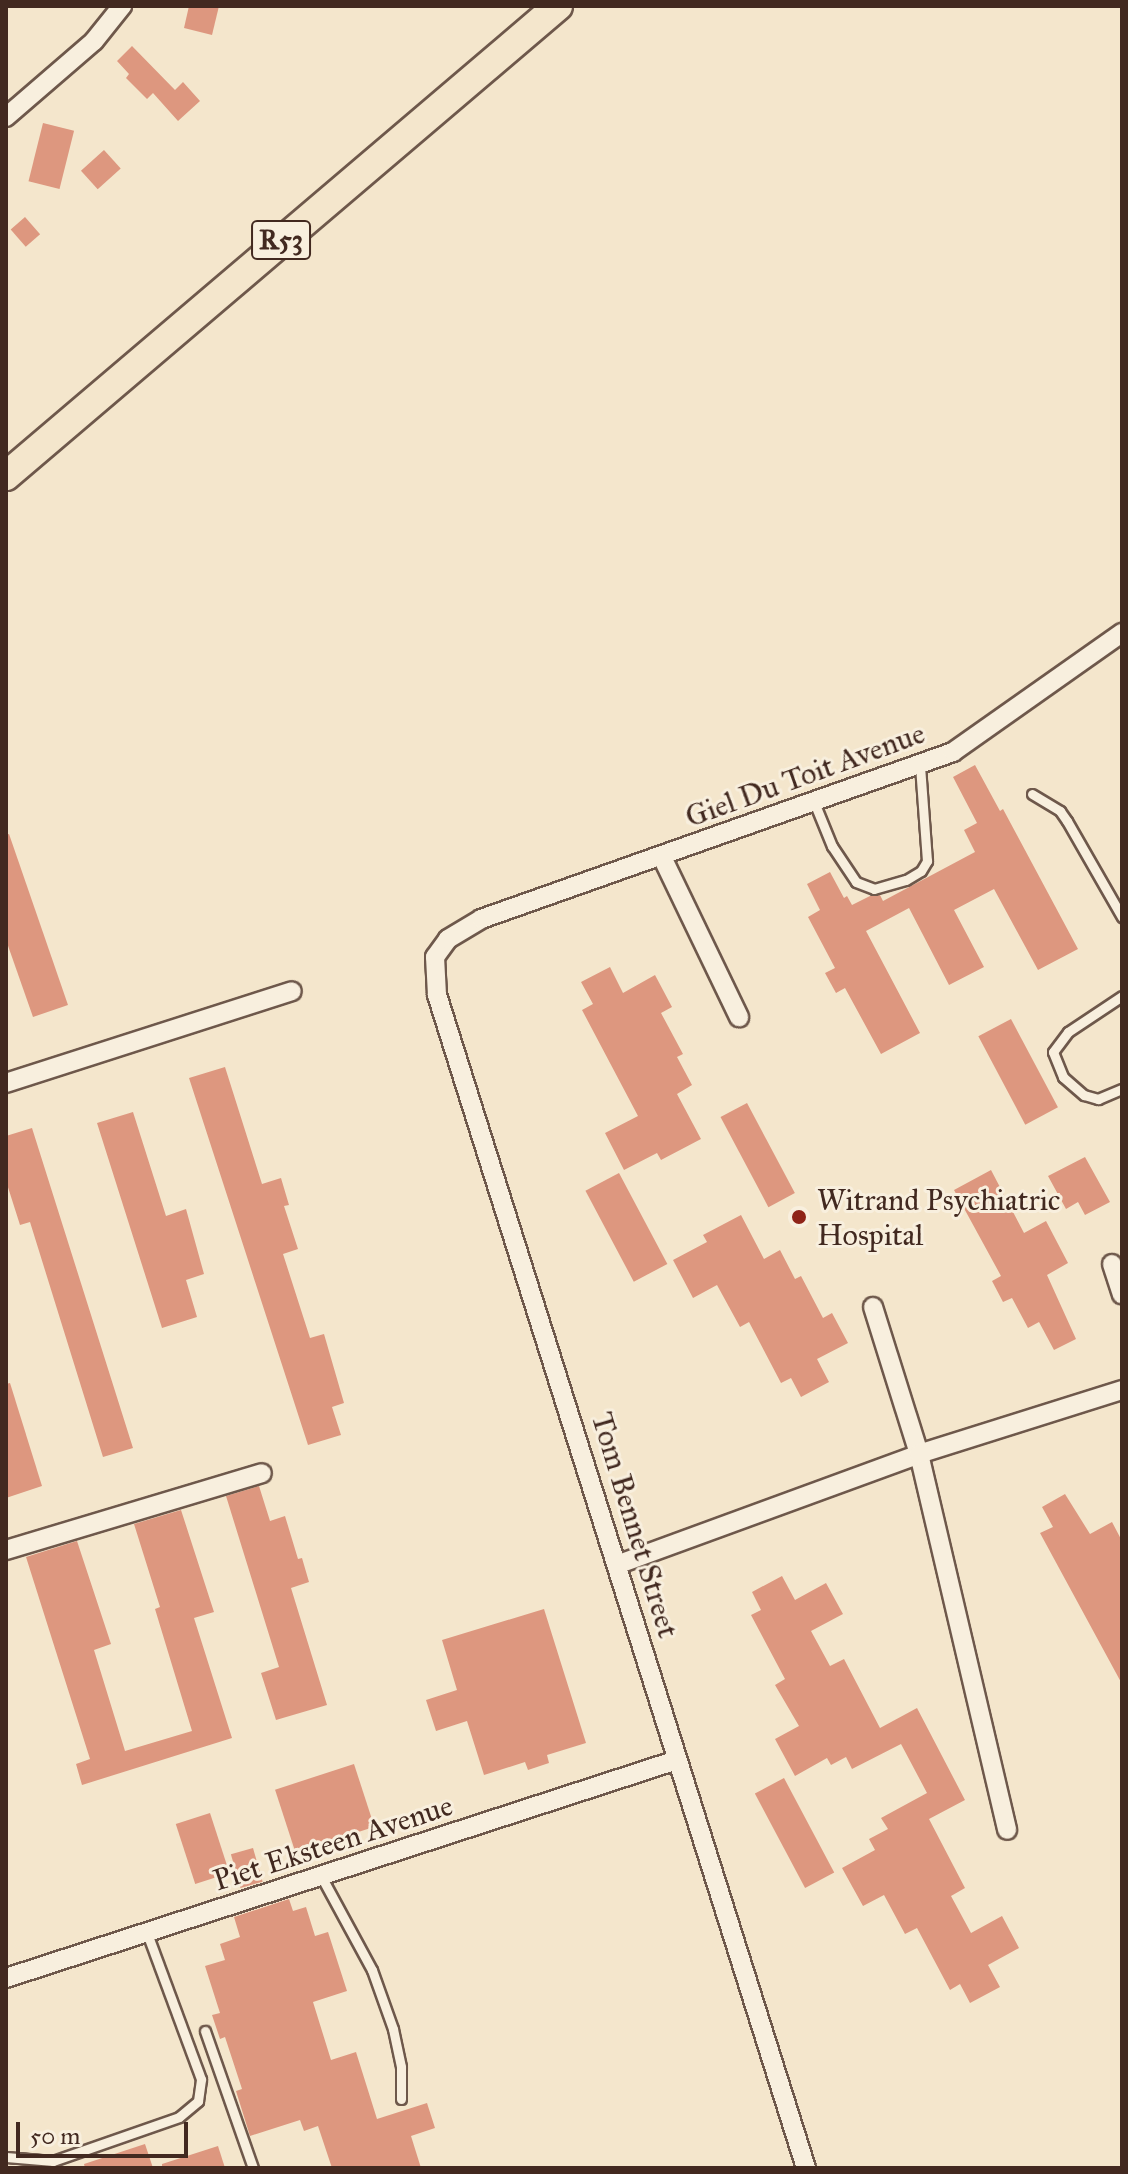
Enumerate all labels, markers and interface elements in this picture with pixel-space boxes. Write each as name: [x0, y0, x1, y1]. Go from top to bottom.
road number: R53: [251, 216, 311, 264]
street label: Giel Du Toit Avenue: [680, 715, 930, 835]
place label: Witrand Psychiatric Hospital: [817, 1182, 1060, 1252]
marker: Witrand Psychiatric Hospital: [788, 1206, 810, 1228]
street label: Tom Bennet Street: [584, 1408, 686, 1642]
street label: Piet Eksteen Avenue: [209, 1787, 457, 1899]
scale bar: [20, 2106, 192, 2156]
text: 50 m: [30, 2121, 80, 2151]

